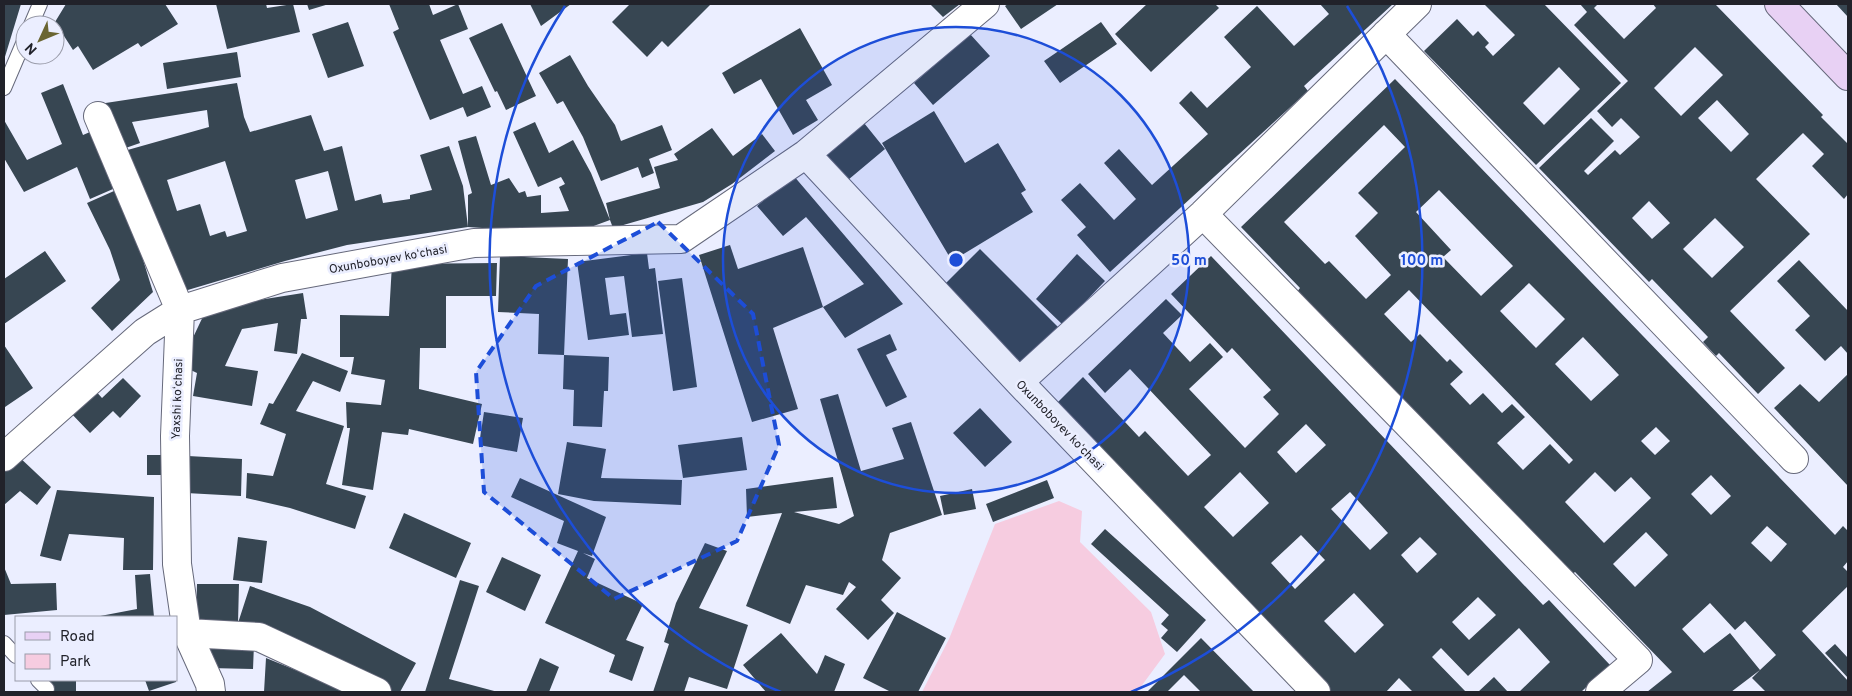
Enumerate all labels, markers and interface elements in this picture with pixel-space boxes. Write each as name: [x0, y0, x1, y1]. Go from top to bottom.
north arrow: [15, 15, 65, 65]
text: N: [22, 38, 41, 58]
street label: Oxunboboyev koʻchasi: [328, 242, 449, 278]
centre of rings: [947, 251, 965, 269]
text: 50 m: [1171, 252, 1207, 271]
text: 100 m: [1401, 252, 1443, 271]
street label: Yaxshi koʻchasi: [169, 358, 187, 440]
street label: Oxunboboyev koʻchasi: [1012, 377, 1107, 474]
legend: [15, 616, 178, 681]
text: Road: [60, 628, 95, 647]
text: Park: [60, 653, 91, 672]

